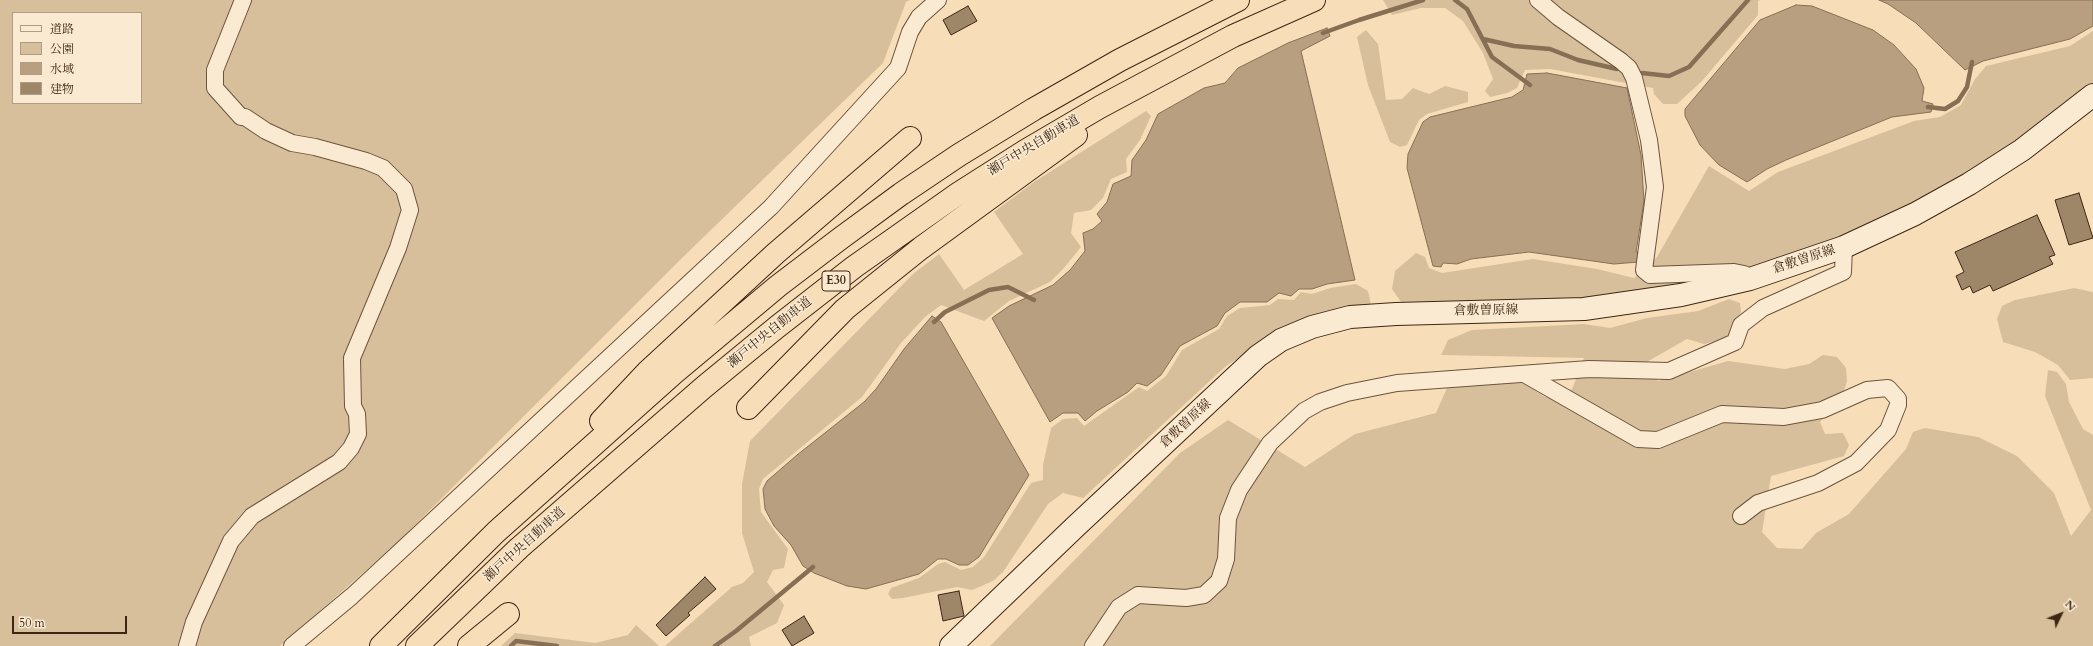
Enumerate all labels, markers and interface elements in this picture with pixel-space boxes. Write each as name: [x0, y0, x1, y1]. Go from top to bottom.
legend: [12, 12, 142, 104]
text: 道路: [50, 21, 74, 37]
text: 公園: [50, 41, 74, 57]
text: 水域: [50, 61, 74, 77]
text: 建物: [50, 81, 74, 97]
street label: 瀬戸中央自動車道: [985, 113, 1083, 179]
street label: 倉敷曽原線: [1771, 243, 1837, 277]
road number: E30: [822, 271, 850, 291]
street label: 瀬戸中央自動車道: [725, 294, 815, 372]
street label: 倉敷曽原線: [1453, 303, 1519, 319]
street label: 倉敷曽原線: [1157, 396, 1215, 452]
street label: 瀬戸中央自動車道: [481, 504, 569, 586]
north arrow: [2041, 594, 2081, 634]
text: N: [2061, 597, 2079, 614]
scale bar: [14, 608, 129, 634]
text: 50 m: [19, 615, 45, 631]

